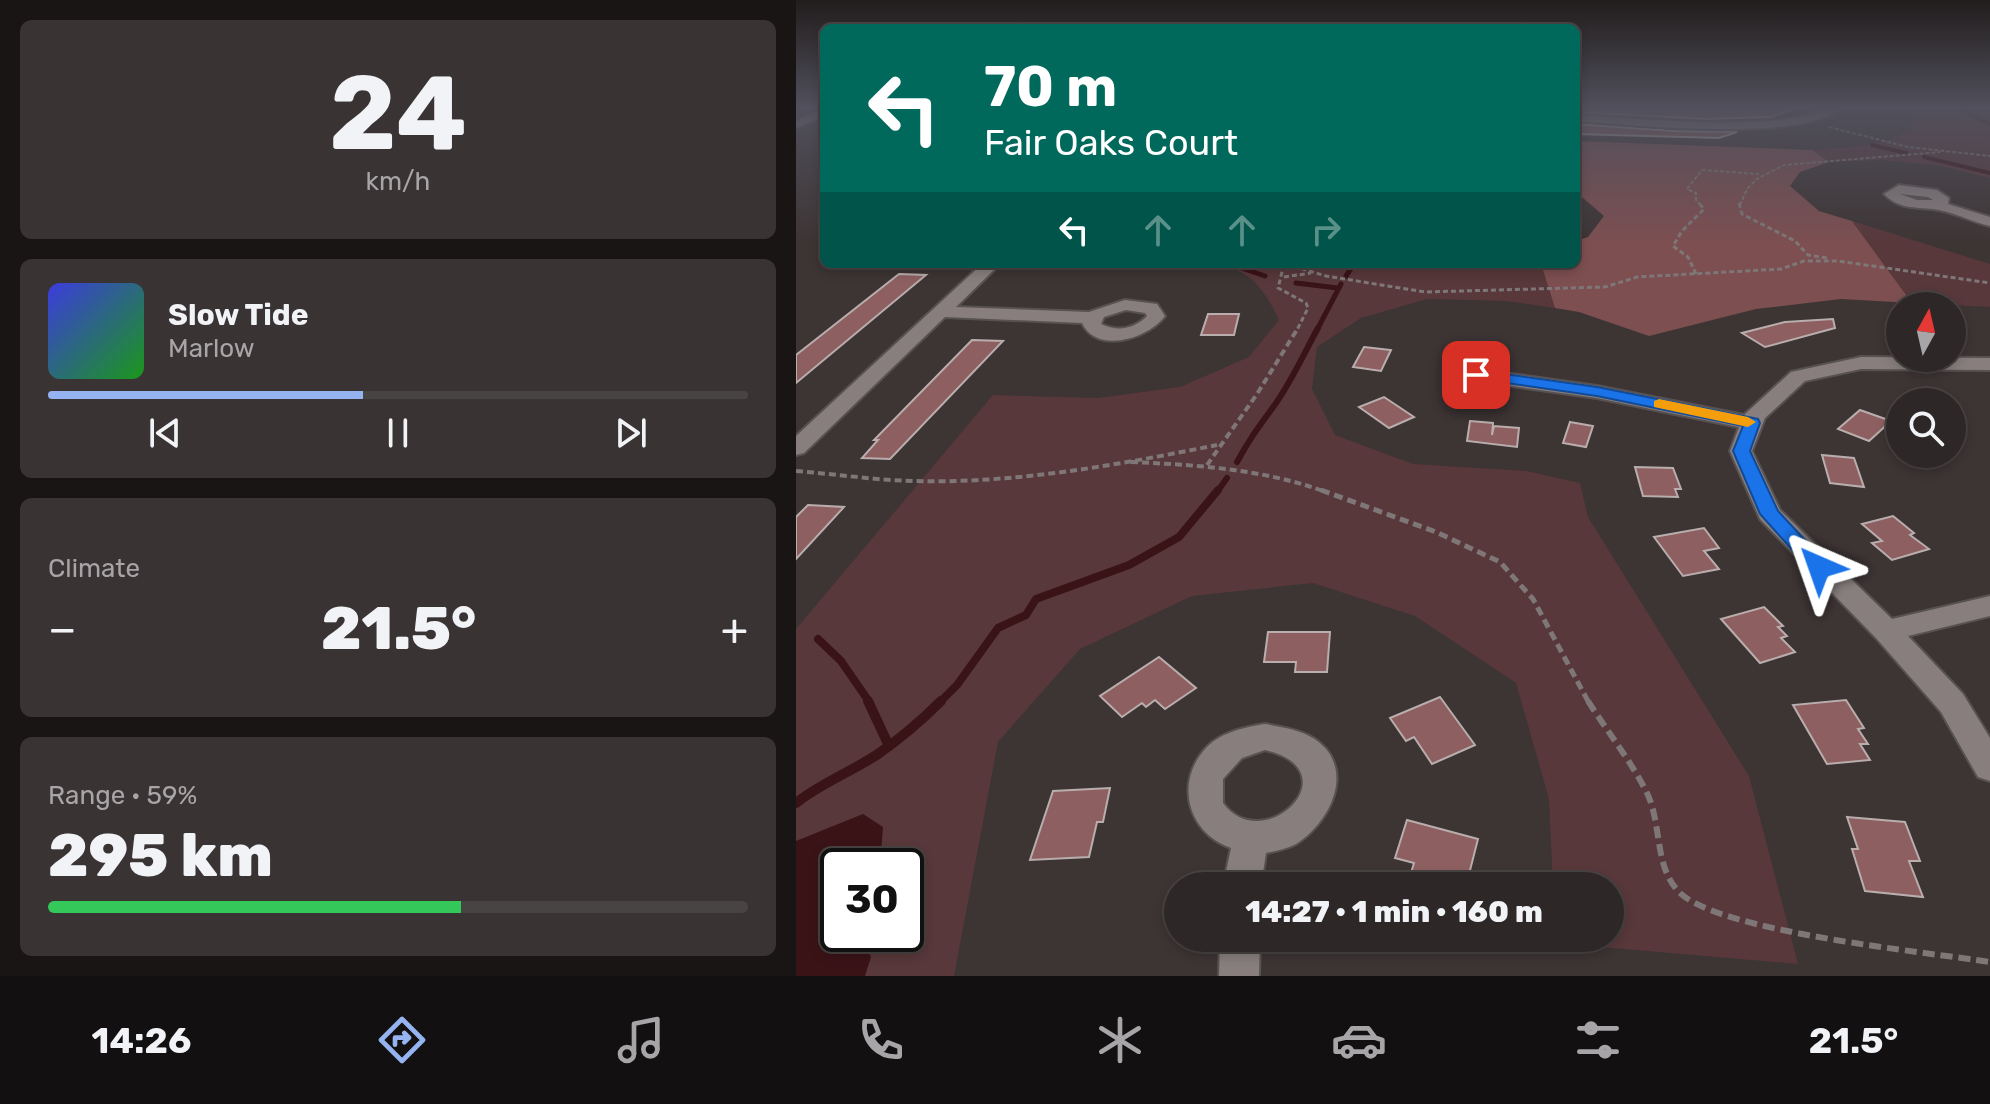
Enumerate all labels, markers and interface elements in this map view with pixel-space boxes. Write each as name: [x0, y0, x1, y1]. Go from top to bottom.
text: 24: [329, 52, 467, 175]
text: 70 m: [984, 54, 1117, 120]
icon: left: [852, 56, 956, 160]
text: Fair Oaks Court: [984, 121, 1238, 164]
text: km/h: [366, 166, 430, 197]
icon: left: [1052, 208, 1096, 252]
icon: ahead: [1136, 208, 1180, 252]
icon: ahead: [1220, 208, 1264, 252]
icon: right: [1304, 208, 1348, 252]
north arrow: [1886, 292, 1966, 372]
map controls: [1886, 292, 1966, 468]
text: Slow Tide: [168, 297, 308, 333]
text: Marlow: [168, 333, 255, 364]
pin: [1442, 341, 1510, 409]
icon: arrive: [1454, 353, 1498, 397]
button: search: [1886, 388, 1966, 468]
icon: previous: [143, 411, 187, 455]
icon: pause: [376, 411, 420, 455]
icon: next: [609, 411, 653, 455]
position arrow: [1777, 525, 1861, 609]
text: Climate: [48, 553, 140, 584]
text: 21.5°: [321, 593, 476, 664]
text: −: [48, 603, 77, 655]
text: +: [721, 603, 748, 655]
text: Range · 59%: [48, 780, 197, 811]
text: 295 km: [48, 820, 273, 891]
speed limit sign: 30: [820, 848, 924, 952]
text: 14:27 · 1 min · 160 m: [1245, 894, 1543, 930]
icon: directions: [374, 1012, 430, 1068]
icon: music: [613, 1012, 669, 1068]
icon: phone: [853, 1012, 909, 1068]
icon: climate: [1092, 1012, 1148, 1068]
icon: car: [1331, 1012, 1387, 1068]
icon: filters: [1570, 1012, 1626, 1068]
text: 14:26: [92, 1019, 191, 1062]
text: 21.5°: [1809, 1019, 1898, 1062]

